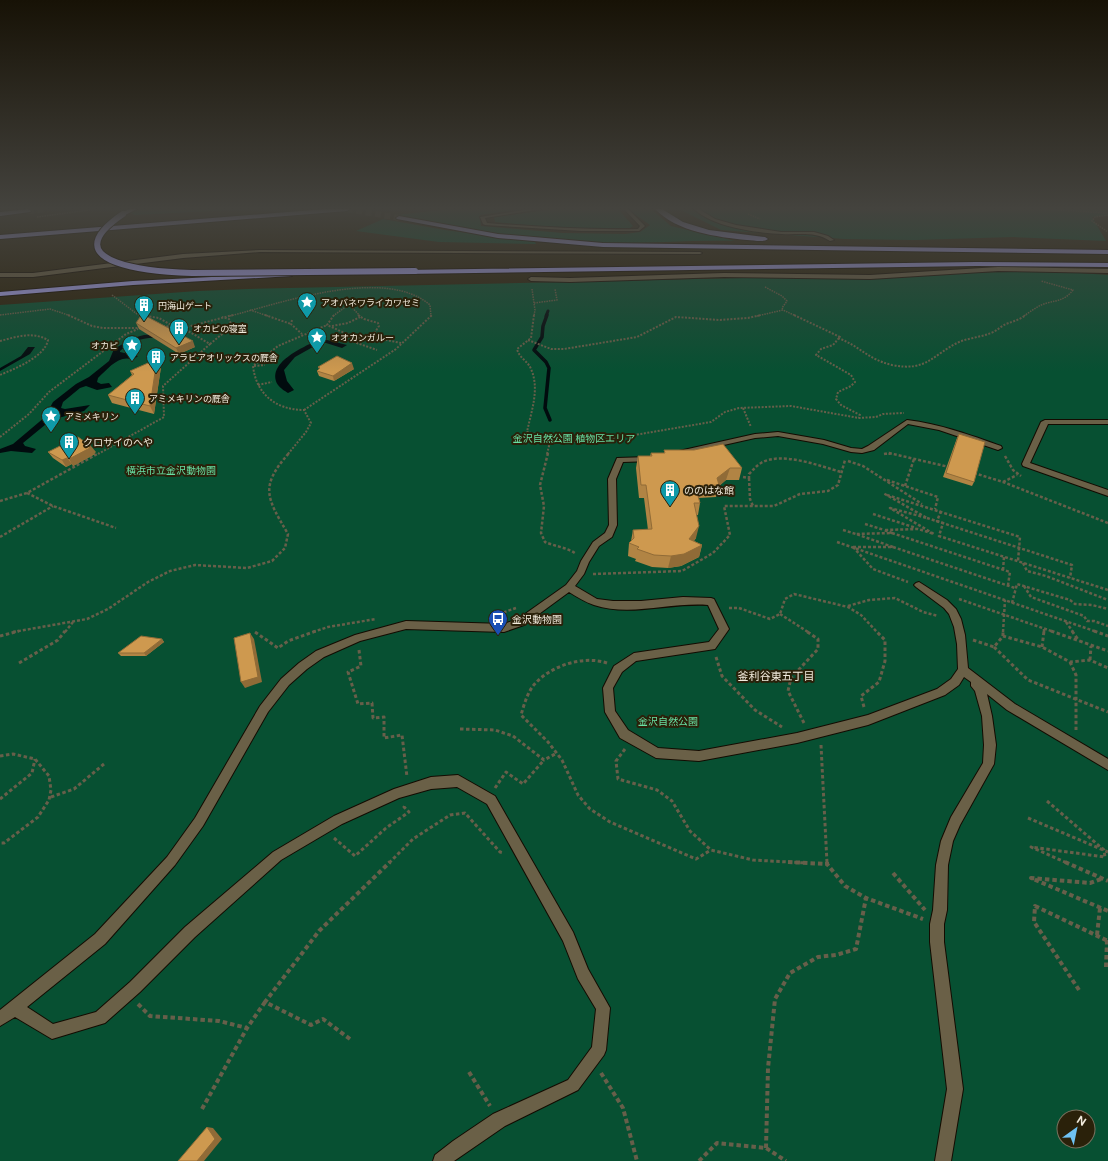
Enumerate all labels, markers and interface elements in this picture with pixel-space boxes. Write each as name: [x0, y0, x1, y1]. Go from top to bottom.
place icon: アオバネワライカワセミ: [296, 291, 318, 319]
building icon: 円海山ゲート: [133, 294, 155, 322]
place label: アオバネワライカワセミ: [321, 297, 420, 308]
place label: 円海山ゲート: [158, 300, 212, 311]
building icon: オカピの寝室: [168, 317, 190, 345]
place label: オカピの寝室: [193, 323, 247, 334]
place icon: オオカンガルー: [306, 326, 328, 354]
place label: オオカンガルー: [331, 332, 394, 343]
place icon: オカピ: [121, 334, 143, 362]
place label: オカピ: [91, 340, 118, 351]
building icon: アラビアオリックスの厩舎: [145, 346, 167, 374]
place label: アラビアオリックスの厩舎: [170, 352, 278, 363]
building icon: アミメキリンの厩舎: [124, 387, 146, 415]
place label: アミメキリンの厩舎: [149, 393, 230, 404]
place icon: アミメキリン: [40, 405, 62, 433]
place label: アミメキリン: [65, 411, 119, 422]
building icon: クロサイのへや: [58, 431, 80, 459]
park label: 金沢自然公園 植物区エリア: [513, 432, 635, 444]
place label: クロサイのへや: [83, 436, 153, 448]
park label: 横浜市立金沢動物園: [126, 464, 216, 476]
building icon: ののはな館: [659, 479, 681, 507]
place label: ののはな館: [684, 484, 734, 496]
bus stop icon: 金沢動物園: [487, 608, 509, 636]
place label: 金沢動物園: [512, 613, 562, 625]
district label: 釜利谷東五丁目: [738, 670, 815, 682]
park label: 金沢自然公園: [638, 715, 698, 727]
north arrow: [1056, 1109, 1096, 1149]
text: N: [1075, 1113, 1088, 1128]

